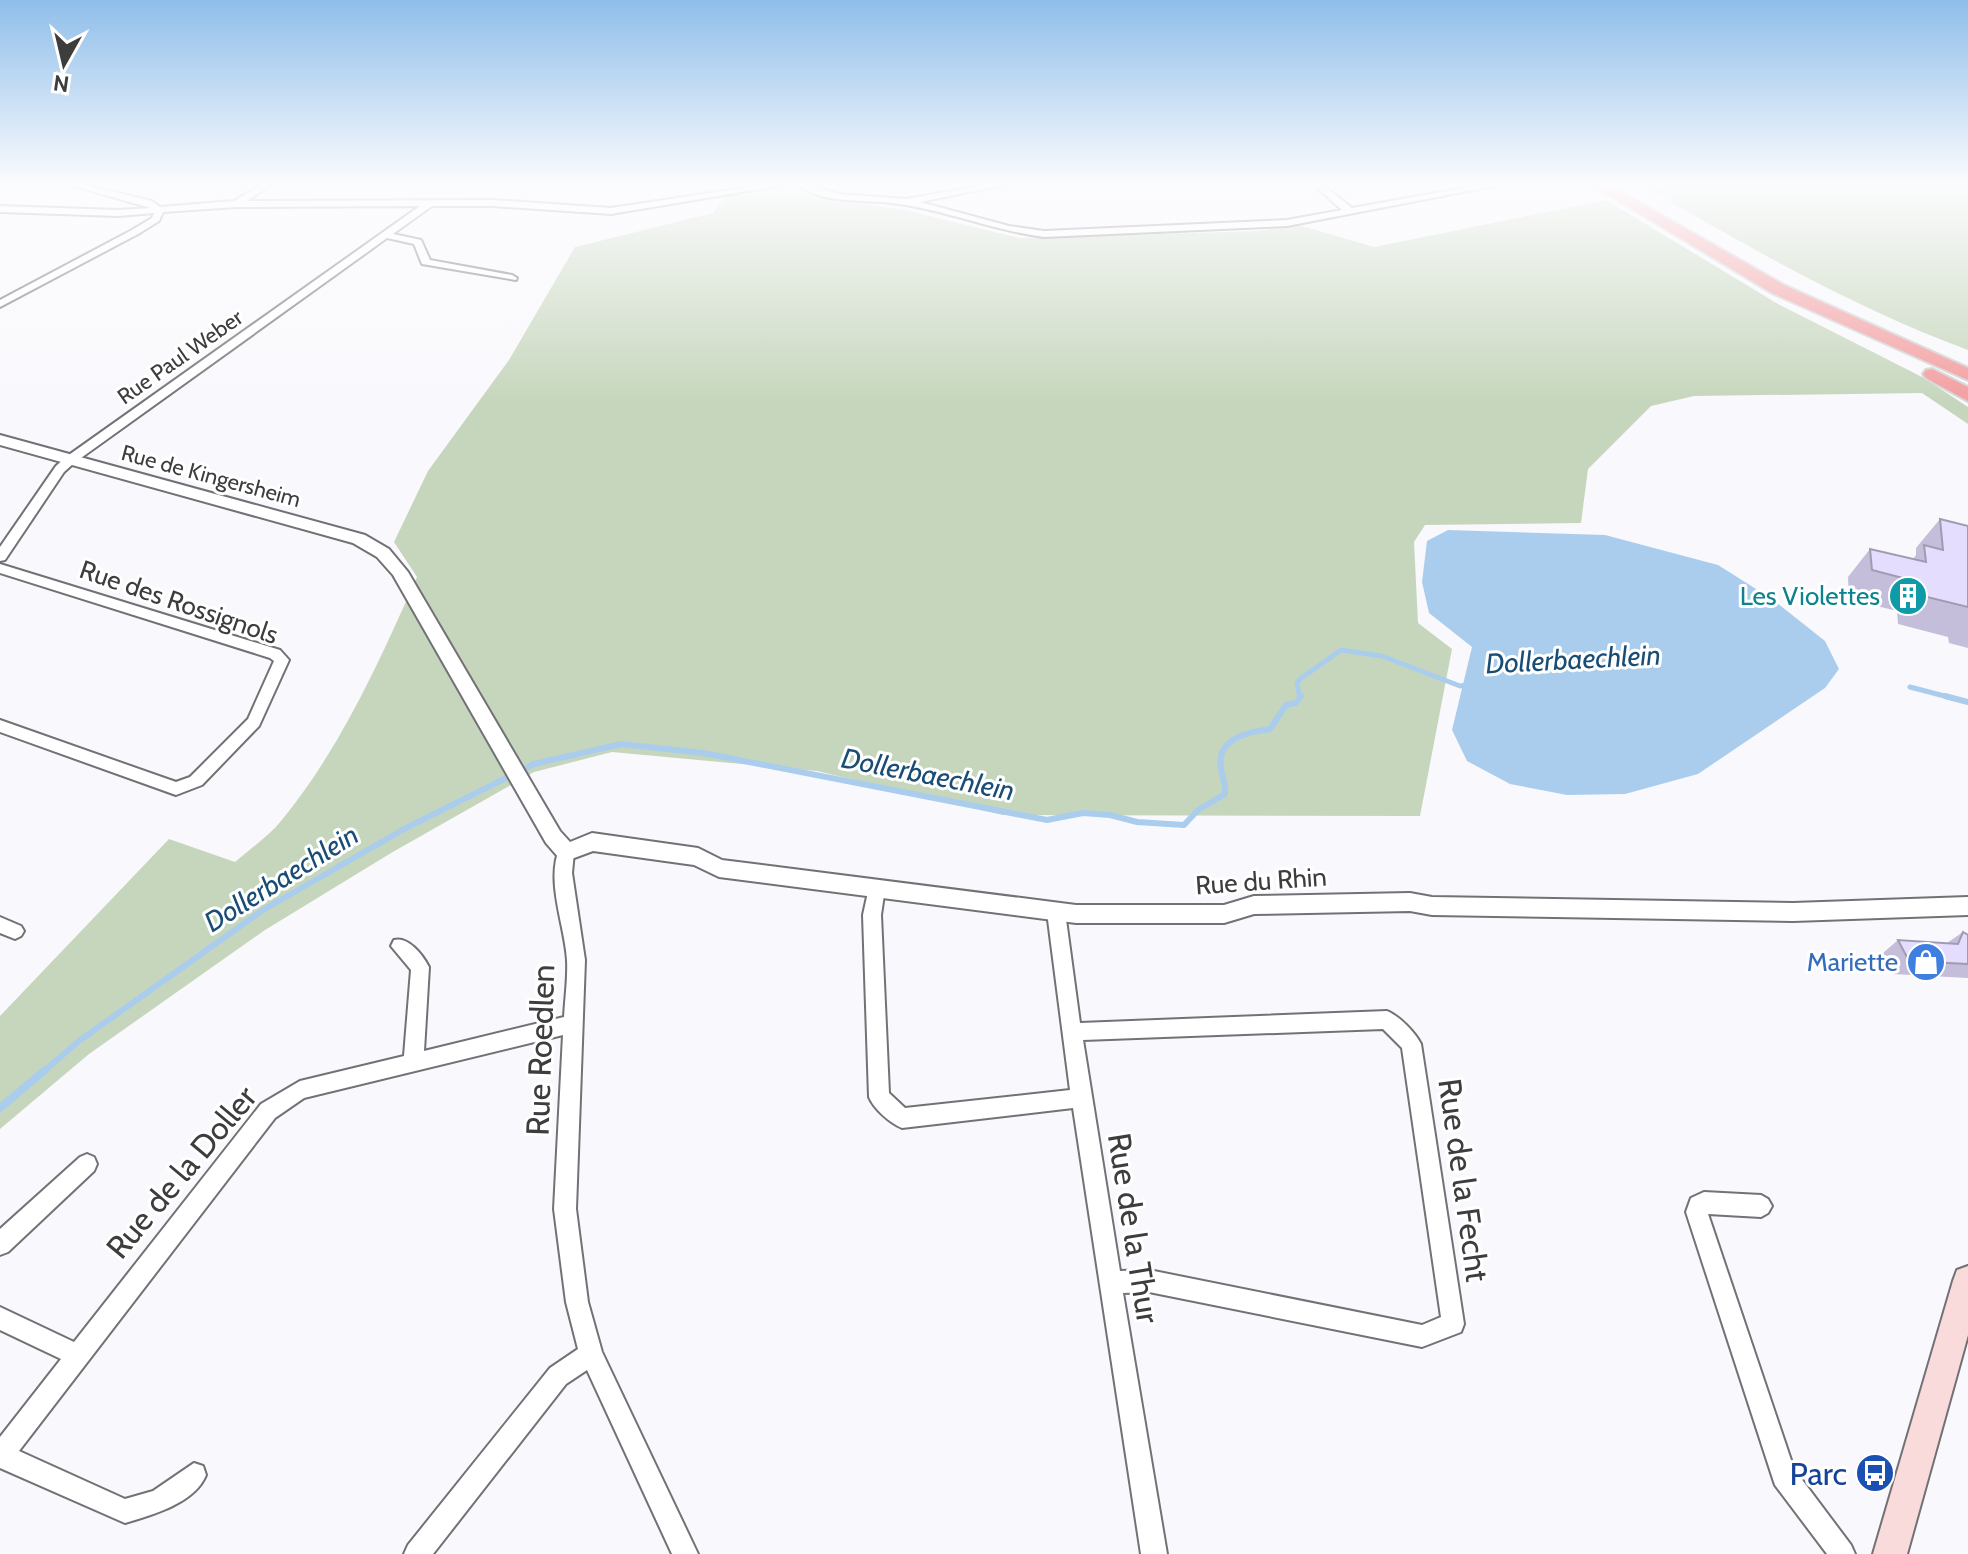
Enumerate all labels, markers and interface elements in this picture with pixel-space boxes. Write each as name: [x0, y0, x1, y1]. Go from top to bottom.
north arrow: [24, 24, 104, 104]
text: N: [52, 69, 71, 98]
street label: Rue Paul Weber: [112, 304, 248, 410]
street label: Rue de Kingersheim: [118, 439, 304, 513]
street label: Rue des Rossignols: [76, 553, 283, 651]
building icon: Les Violettes: [1887, 575, 1929, 617]
place label: Les Violettes: [1740, 580, 1880, 612]
water label: Dollerbaechlein: [1485, 637, 1661, 681]
water label: Dollerbaechlein: [839, 741, 1017, 807]
water label: Dollerbaechlein: [198, 817, 364, 939]
street label: Rue du Rhin: [1194, 860, 1328, 902]
shop icon: Mariette: [1905, 941, 1947, 983]
place label: Mariette: [1807, 946, 1898, 978]
street label: Rue Roedlen: [518, 964, 562, 1136]
street label: Rue de la Fecht: [1430, 1076, 1498, 1284]
street label: Rue de la Doller: [98, 1077, 265, 1266]
street label: Rue de la Thur: [1100, 1130, 1168, 1327]
bus stop icon: Parc: [1854, 1452, 1896, 1494]
place label: Parc: [1790, 1454, 1847, 1493]

